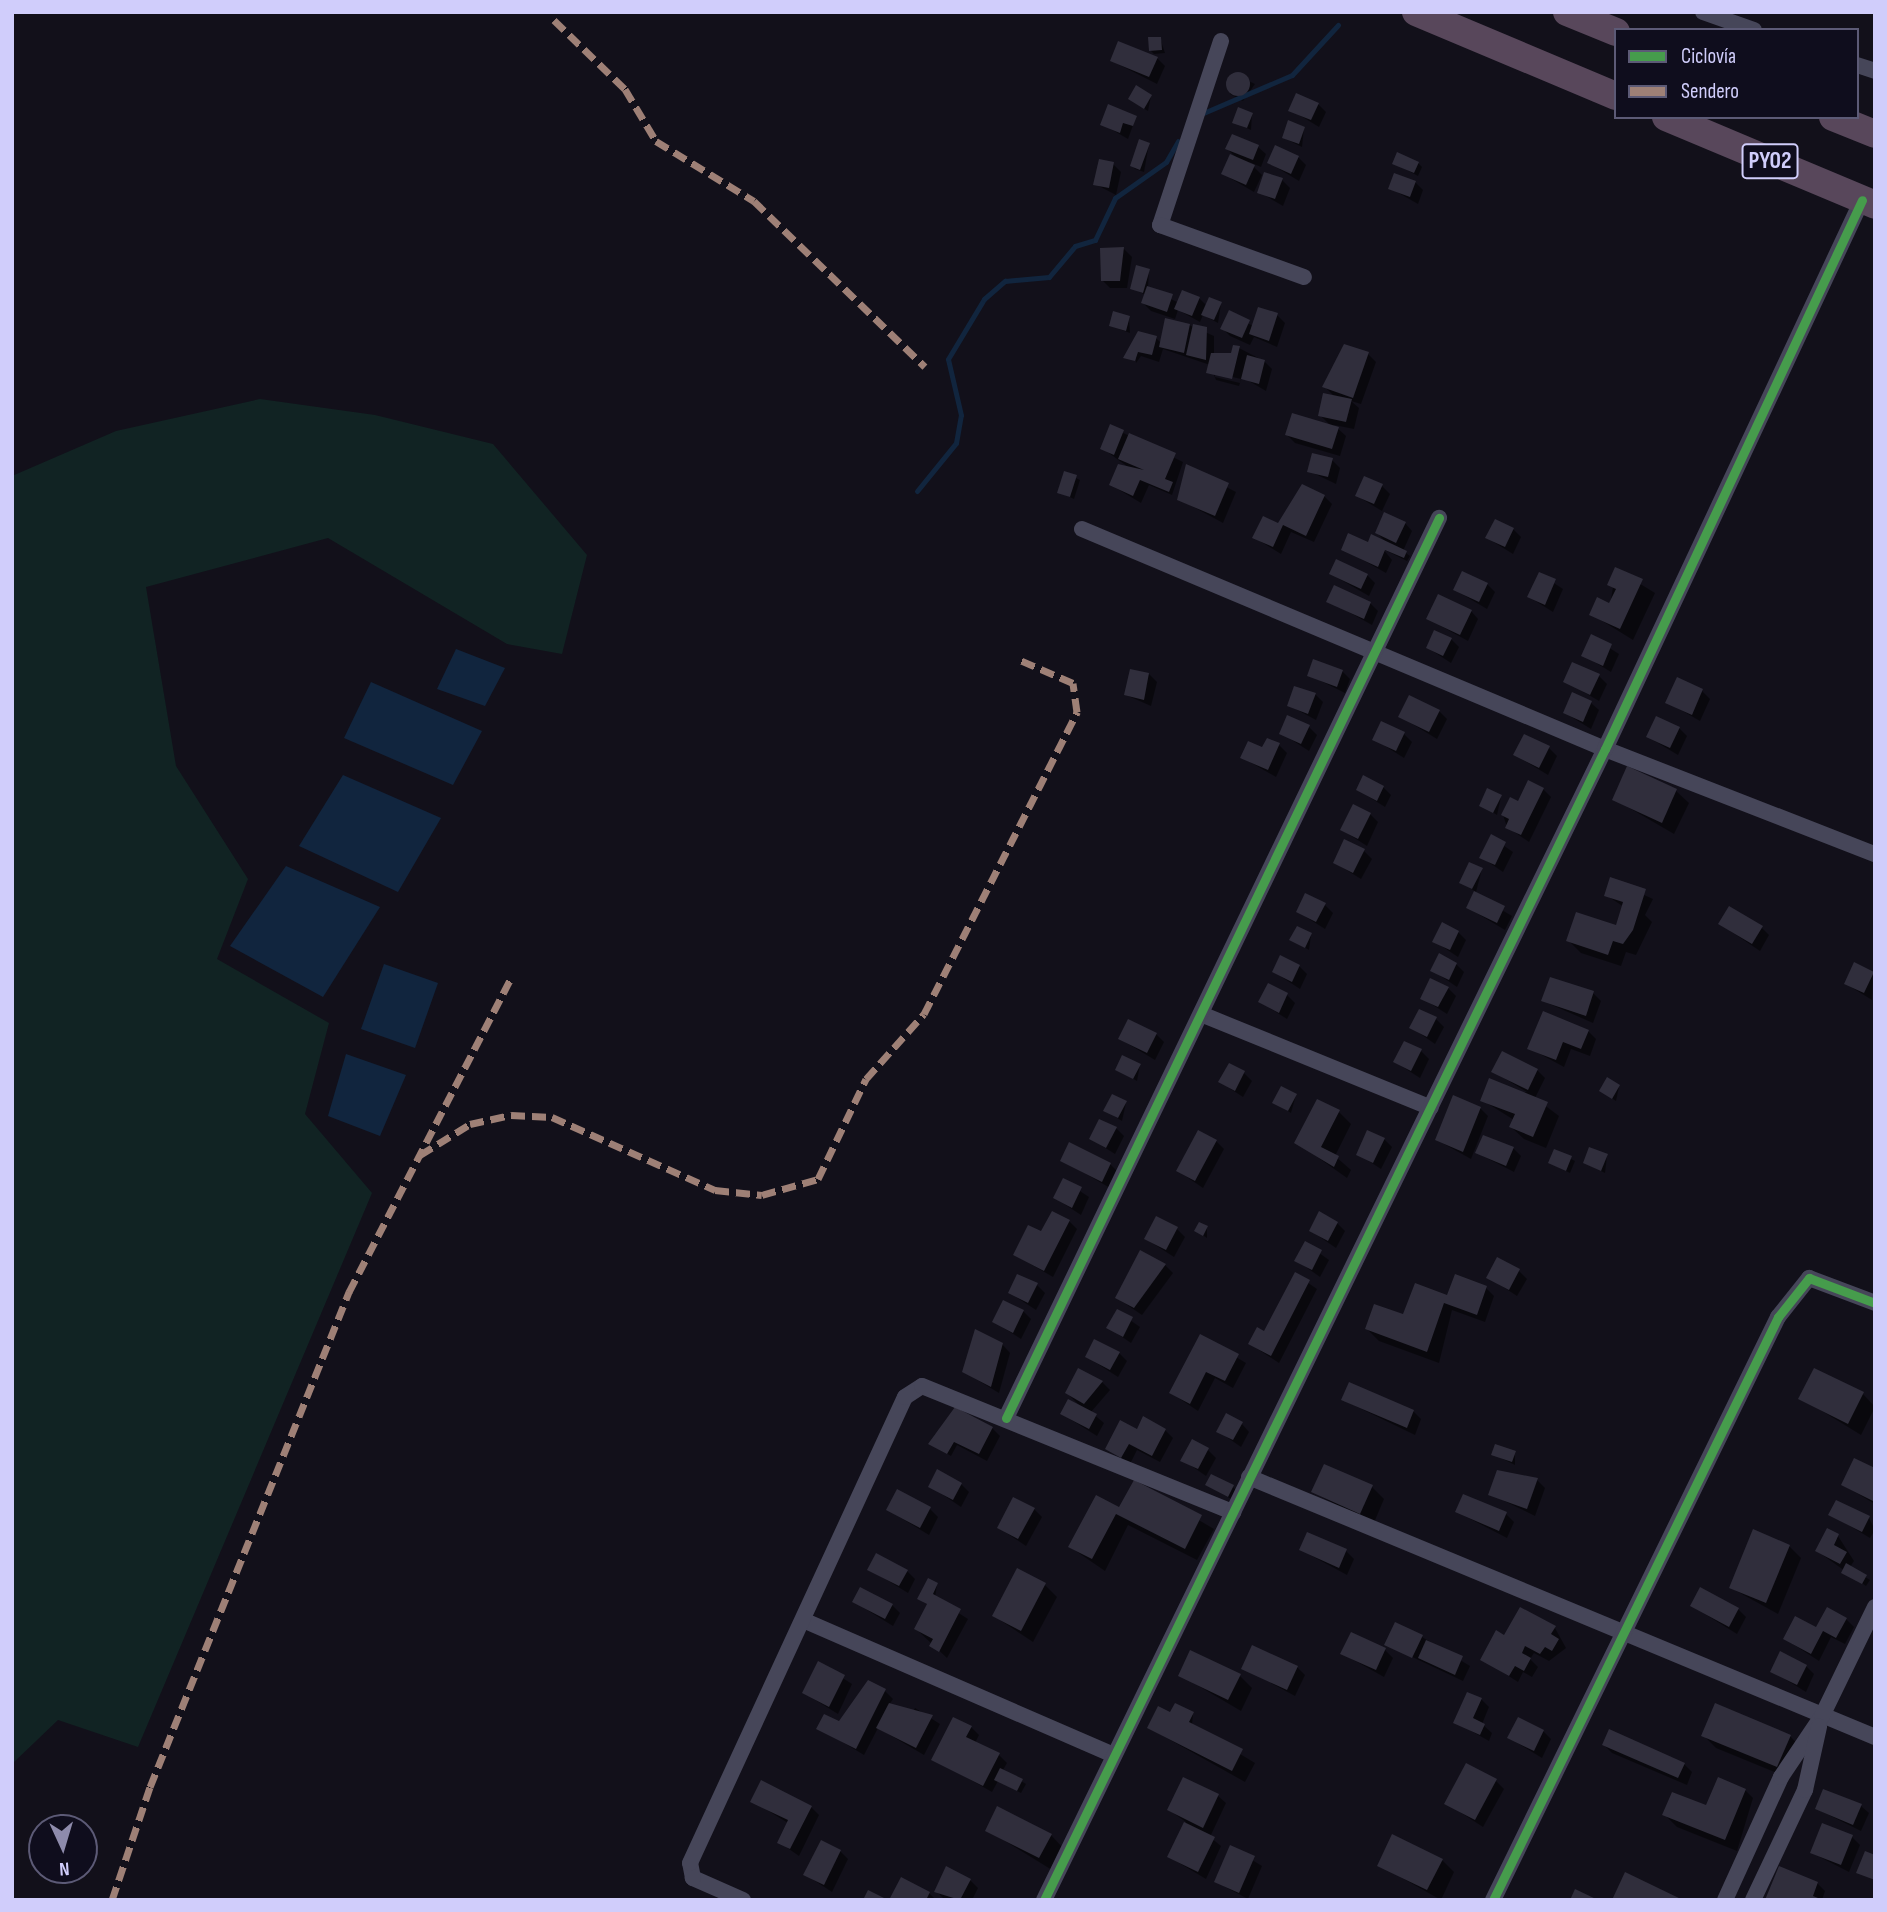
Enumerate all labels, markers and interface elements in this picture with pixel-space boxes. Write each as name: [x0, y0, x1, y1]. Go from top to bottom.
legend: [1614, 28, 1859, 119]
text: Ciclovía: [1681, 44, 1736, 69]
text: Sendero: [1681, 79, 1739, 104]
road number: PY02: [1740, 140, 1800, 182]
north arrow: [28, 1814, 98, 1884]
text: N: [58, 1857, 70, 1880]

